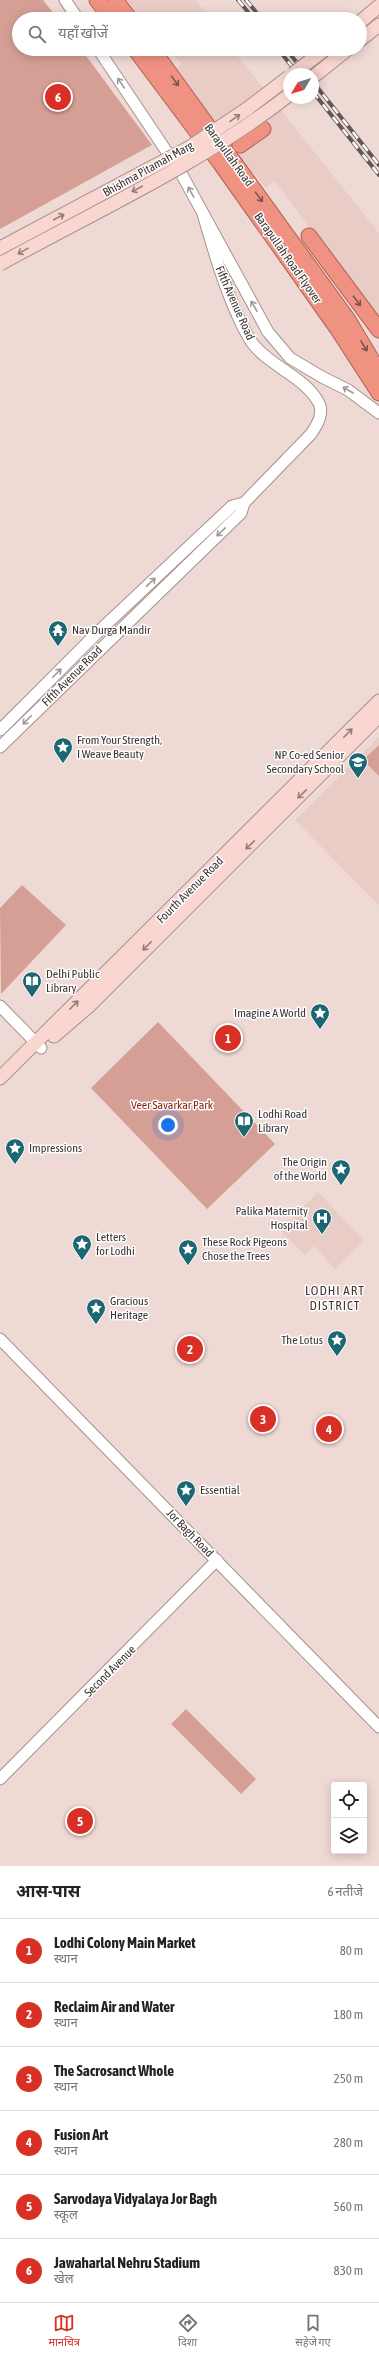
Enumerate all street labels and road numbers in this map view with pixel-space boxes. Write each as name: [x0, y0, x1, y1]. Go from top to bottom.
street label: Barapullah Road: [202, 121, 256, 189]
street label: Bhishma Pitamah Marg: [100, 138, 196, 200]
street label: Barapullah Road Flyover: [251, 210, 325, 306]
street label: Fifth Avenue Road: [212, 264, 258, 342]
street label: Fifth Avenue Road: [39, 643, 105, 709]
street label: Fourth Avenue Road: [154, 854, 226, 926]
street label: Jor Bagh Road: [164, 1506, 216, 1560]
street label: Second Avenue: [81, 1642, 139, 1700]

